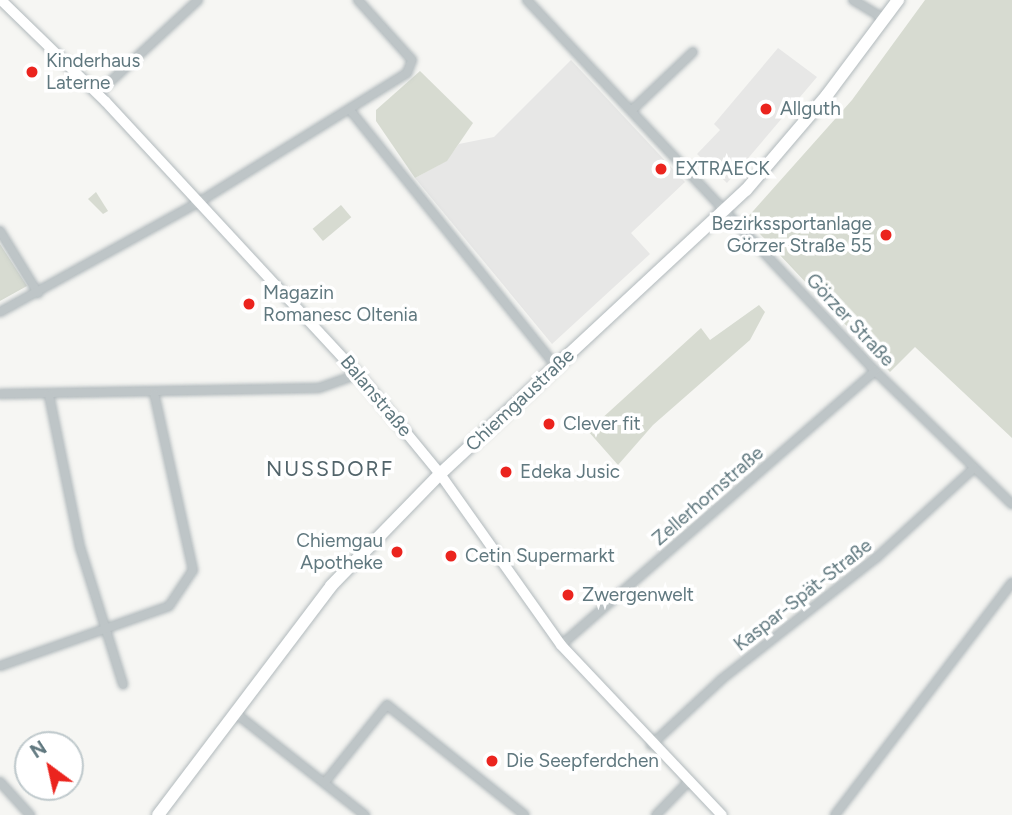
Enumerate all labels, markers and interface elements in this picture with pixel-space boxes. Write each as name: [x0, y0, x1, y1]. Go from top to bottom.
place label: Kinderhaus Laterne: [46, 50, 140, 94]
marker: Kinderhaus Laterne: [24, 64, 40, 80]
place label: Allguth: [780, 98, 841, 120]
marker: Allguth: [758, 101, 774, 117]
place label: EXTRAECK: [675, 158, 770, 180]
marker: EXTRAECK: [653, 161, 669, 177]
place label: Bezirkssportanlage Görzer Straße 55: [711, 213, 872, 257]
marker: Bezirkssportanlage Görzer Straße 55: [878, 227, 894, 243]
street label: Görzer Straße: [801, 269, 899, 371]
place label: Magazin Romanesc Oltenia: [263, 282, 418, 326]
marker: Magazin Romanesc Oltenia: [241, 296, 257, 312]
street label: Chiemgaustraße: [461, 344, 579, 456]
street label: Balanstraße: [335, 351, 417, 441]
place label: Clever fit: [563, 413, 641, 435]
marker: Clever fit: [541, 416, 557, 432]
street label: Zellerhornstraße: [648, 442, 768, 550]
district label: NUSSDORF: [267, 456, 393, 482]
place label: Edeka Jusic: [520, 461, 620, 483]
marker: Edeka Jusic: [498, 464, 514, 480]
place label: Chiemgau Apotheke: [296, 530, 383, 574]
street label: Kaspar-Spät-Straße: [729, 534, 877, 656]
marker: Chiemgau Apotheke: [389, 544, 405, 560]
place label: Cetin Supermarkt: [465, 545, 615, 567]
marker: Cetin Supermarkt: [443, 548, 459, 564]
place label: Zwergenwelt: [582, 584, 694, 606]
marker: Zwergenwelt: [560, 587, 576, 603]
north arrow: [14, 731, 84, 801]
text: N: [26, 736, 51, 763]
place label: Die Seepferdchen: [506, 750, 659, 772]
marker: Die Seepferdchen: [484, 753, 500, 769]

